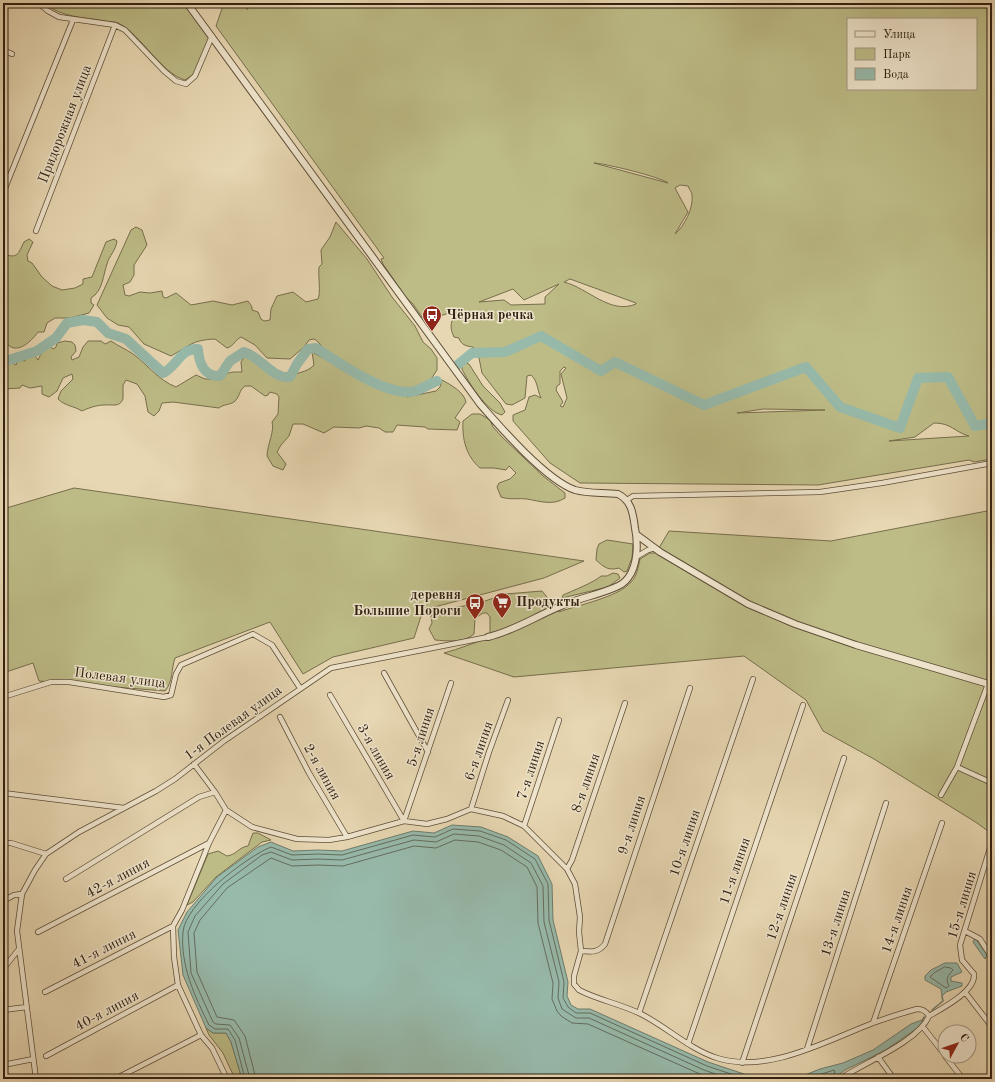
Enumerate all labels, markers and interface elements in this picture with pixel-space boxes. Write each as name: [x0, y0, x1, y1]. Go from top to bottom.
legend: [847, 18, 977, 90]
text: Улица: [883, 29, 916, 41]
text: Парк: [883, 49, 911, 61]
street label: Придорожная улица: [36, 63, 94, 185]
text: Вода: [883, 69, 909, 81]
bus stop icon: Чёрная речка: [421, 304, 443, 332]
place label: Чёрная речка: [446, 308, 534, 322]
place label: деревня Большие Пороги: [353, 588, 461, 618]
supermarket icon: Продукты: [491, 591, 513, 619]
bus stop icon: деревня Большие Пороги: [464, 592, 486, 620]
place label: Продукты: [516, 595, 580, 609]
street label: Полевая улица: [73, 665, 167, 691]
street label: 1-я Полевая улица: [182, 683, 284, 763]
street label: 5-я линия: [405, 706, 437, 768]
street label: 6-я линия: [462, 720, 496, 782]
street label: 3-я линия: [355, 722, 397, 782]
street label: 7-я линия: [515, 739, 547, 801]
street label: 2-я линия: [301, 742, 343, 802]
street label: 8-я линия: [569, 752, 603, 814]
street label: 9-я линия: [616, 794, 648, 856]
street label: 10-я линия: [667, 808, 703, 878]
street label: 11-я линия: [717, 836, 753, 906]
street label: 42-я линия: [84, 855, 152, 901]
street label: 15-я линия: [945, 870, 979, 940]
street label: 12-я линия: [764, 872, 800, 942]
street label: 14-я линия: [879, 885, 915, 955]
street label: 13-я линия: [819, 888, 853, 958]
street label: 41-я линия: [70, 927, 138, 971]
street label: 40-я линия: [73, 988, 141, 1034]
north arrow: [937, 1024, 977, 1064]
text: С: [957, 1032, 970, 1045]

